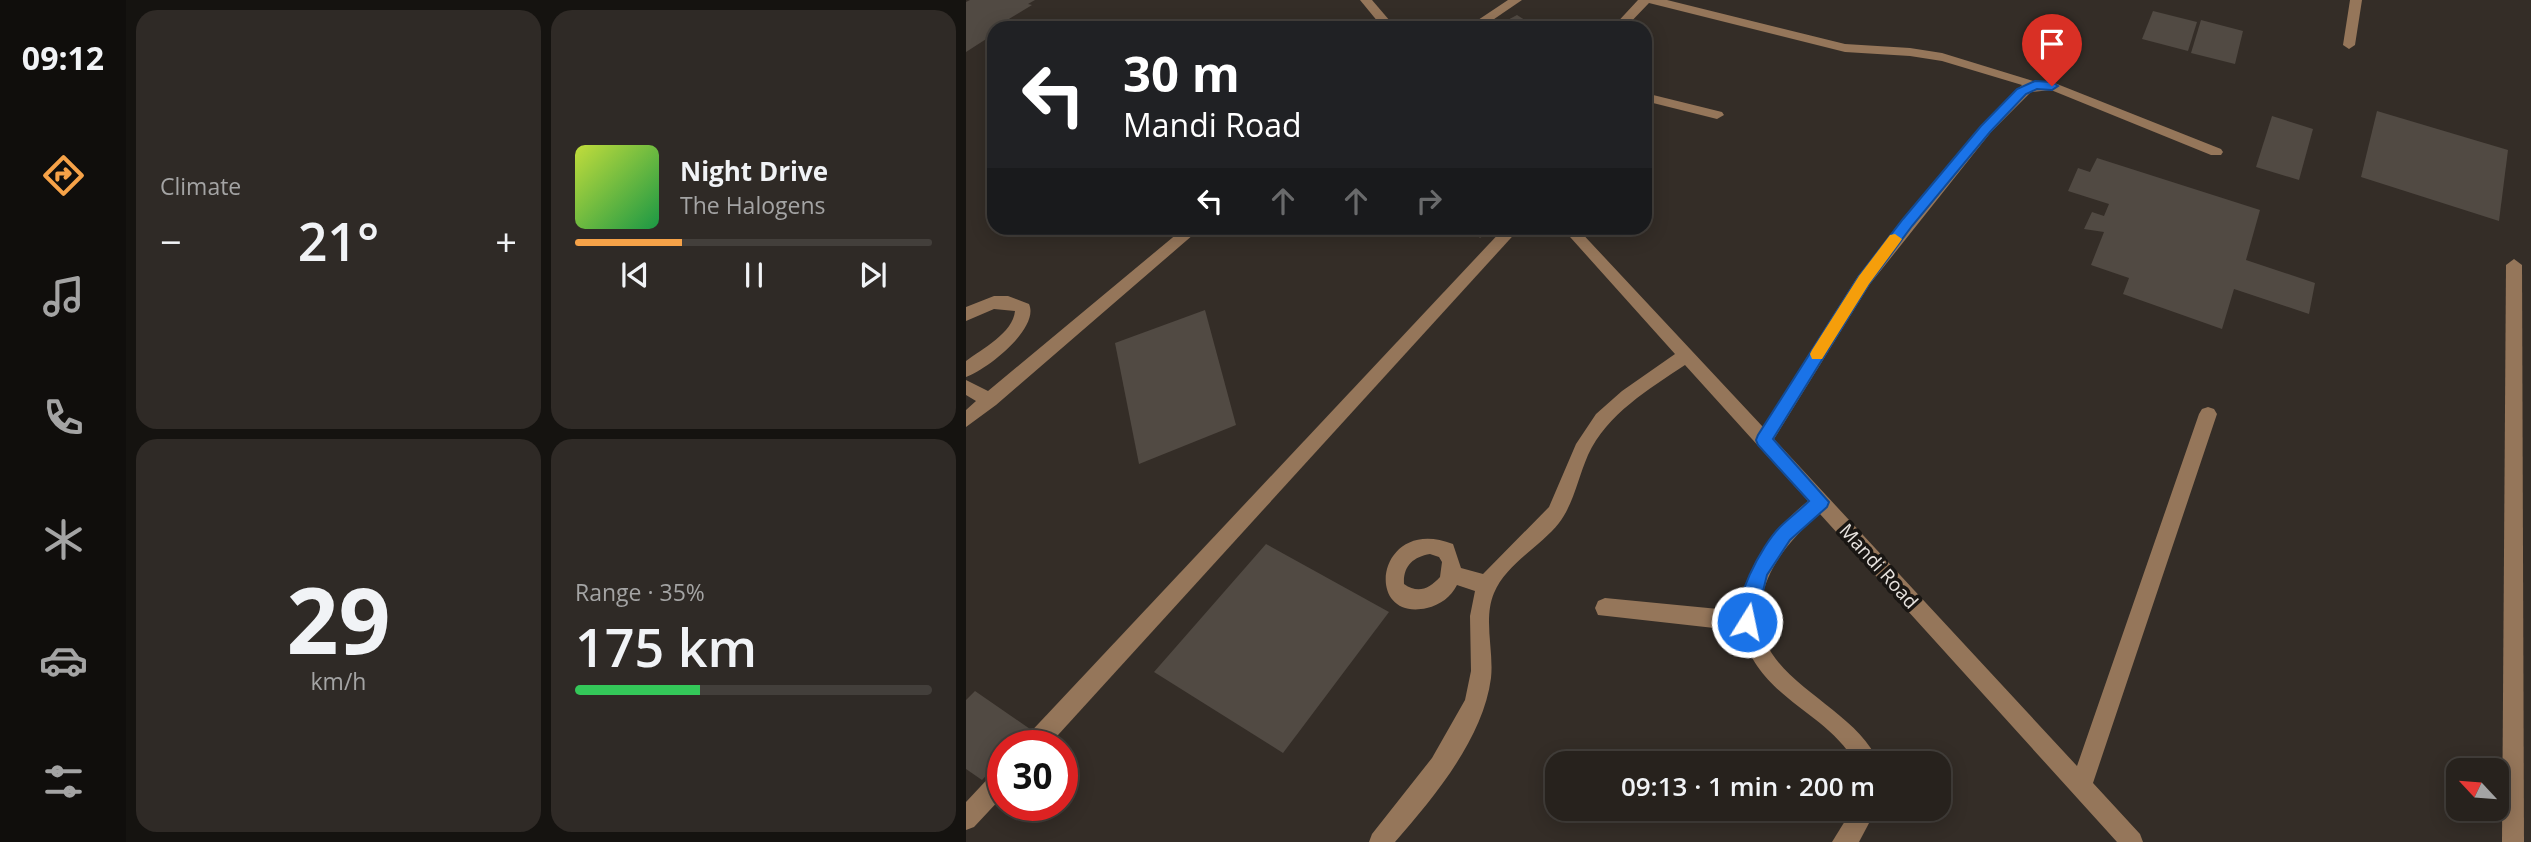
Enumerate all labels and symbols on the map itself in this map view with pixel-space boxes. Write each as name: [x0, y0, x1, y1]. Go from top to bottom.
pin: [2022, 14, 2082, 86]
street label: Mandi Road: [1834, 518, 1924, 614]
position arrow: [1710, 585, 1784, 659]
speed limit sign: 30: [987, 730, 1078, 821]
north arrow: [2446, 758, 2510, 821]

